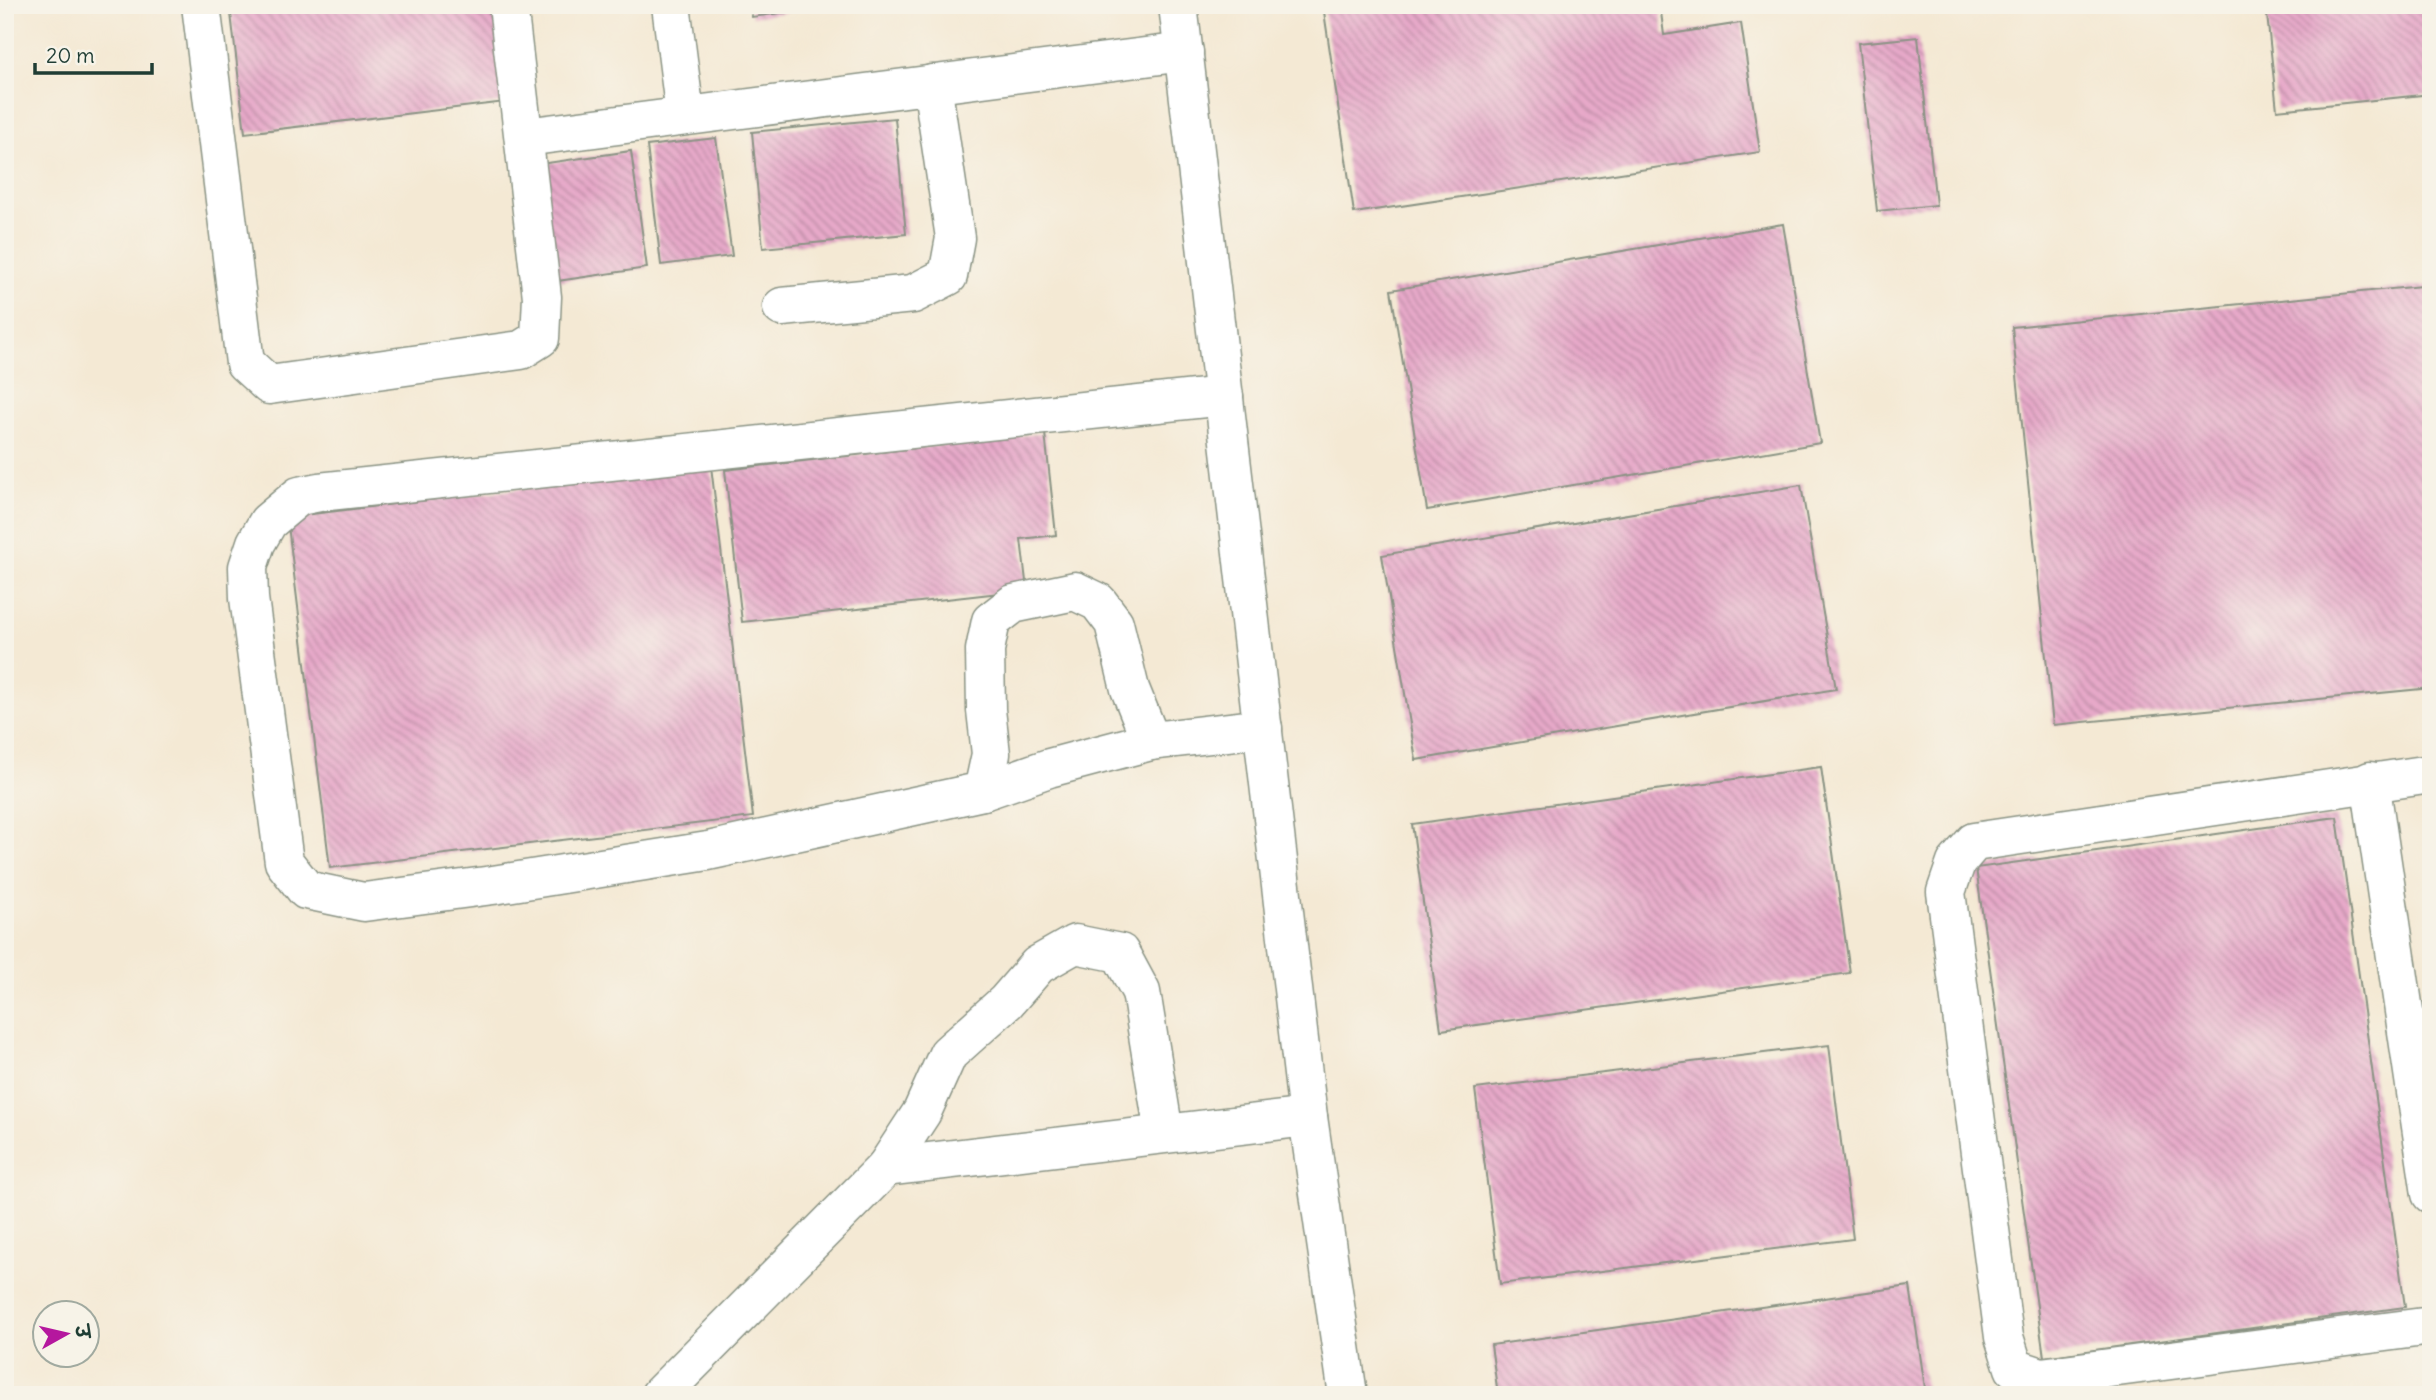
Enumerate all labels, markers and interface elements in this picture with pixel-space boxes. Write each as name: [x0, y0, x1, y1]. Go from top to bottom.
scale bar: [35, 32, 152, 76]
text: 20 m: [46, 42, 95, 69]
north arrow: [32, 1298, 102, 1368]
text: उ: [70, 1322, 96, 1342]

